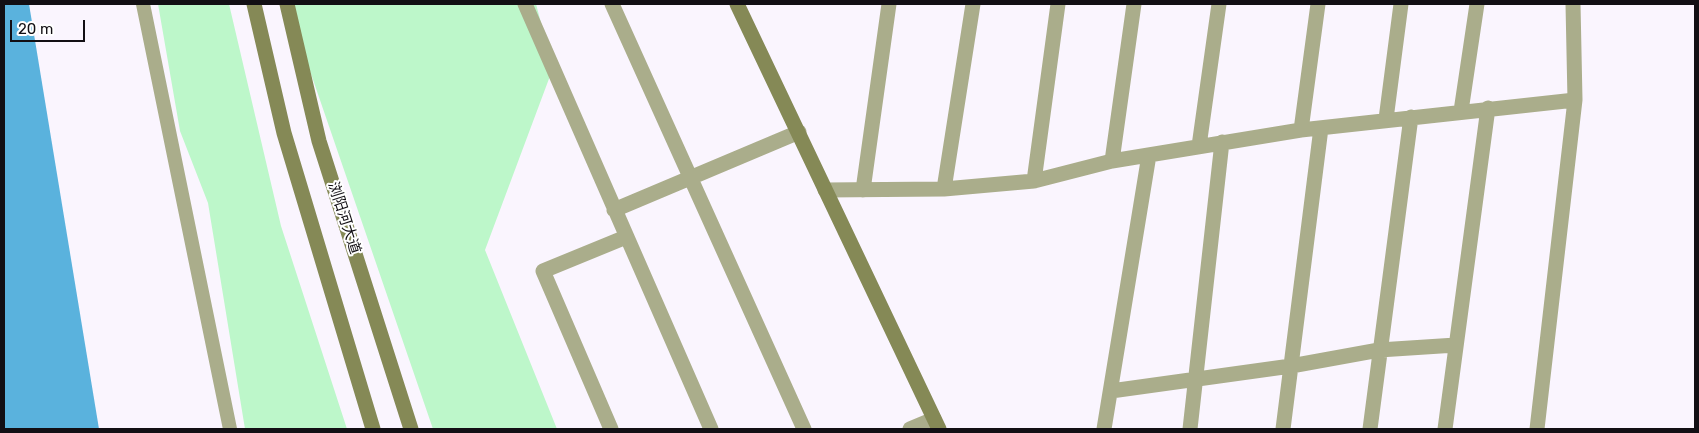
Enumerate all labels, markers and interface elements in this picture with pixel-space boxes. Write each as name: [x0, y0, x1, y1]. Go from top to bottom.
scale bar: [12, 10, 88, 42]
text: 20 m: [18, 20, 53, 38]
street label: 浏阳河大道: [324, 180, 364, 256]

